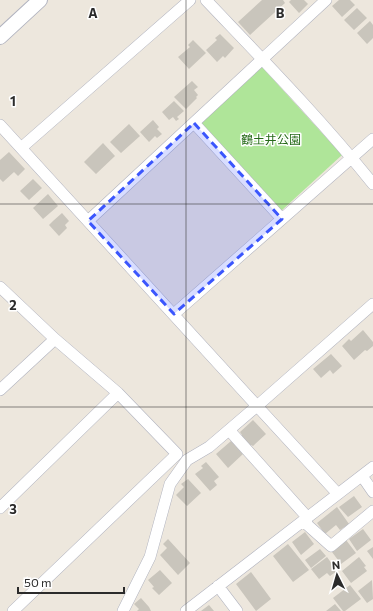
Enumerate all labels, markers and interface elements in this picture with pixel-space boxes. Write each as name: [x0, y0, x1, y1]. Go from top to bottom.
text: A: [88, 5, 98, 21]
text: B: [276, 5, 285, 21]
text: 1: [10, 93, 16, 109]
park label: 鶴土井公園: [241, 132, 301, 146]
text: 2: [9, 297, 17, 313]
text: 3: [9, 501, 17, 517]
north arrow: [317, 555, 357, 595]
text: N: [331, 558, 341, 571]
scale bar: [18, 569, 124, 595]
text: 50 m: [24, 575, 52, 589]

